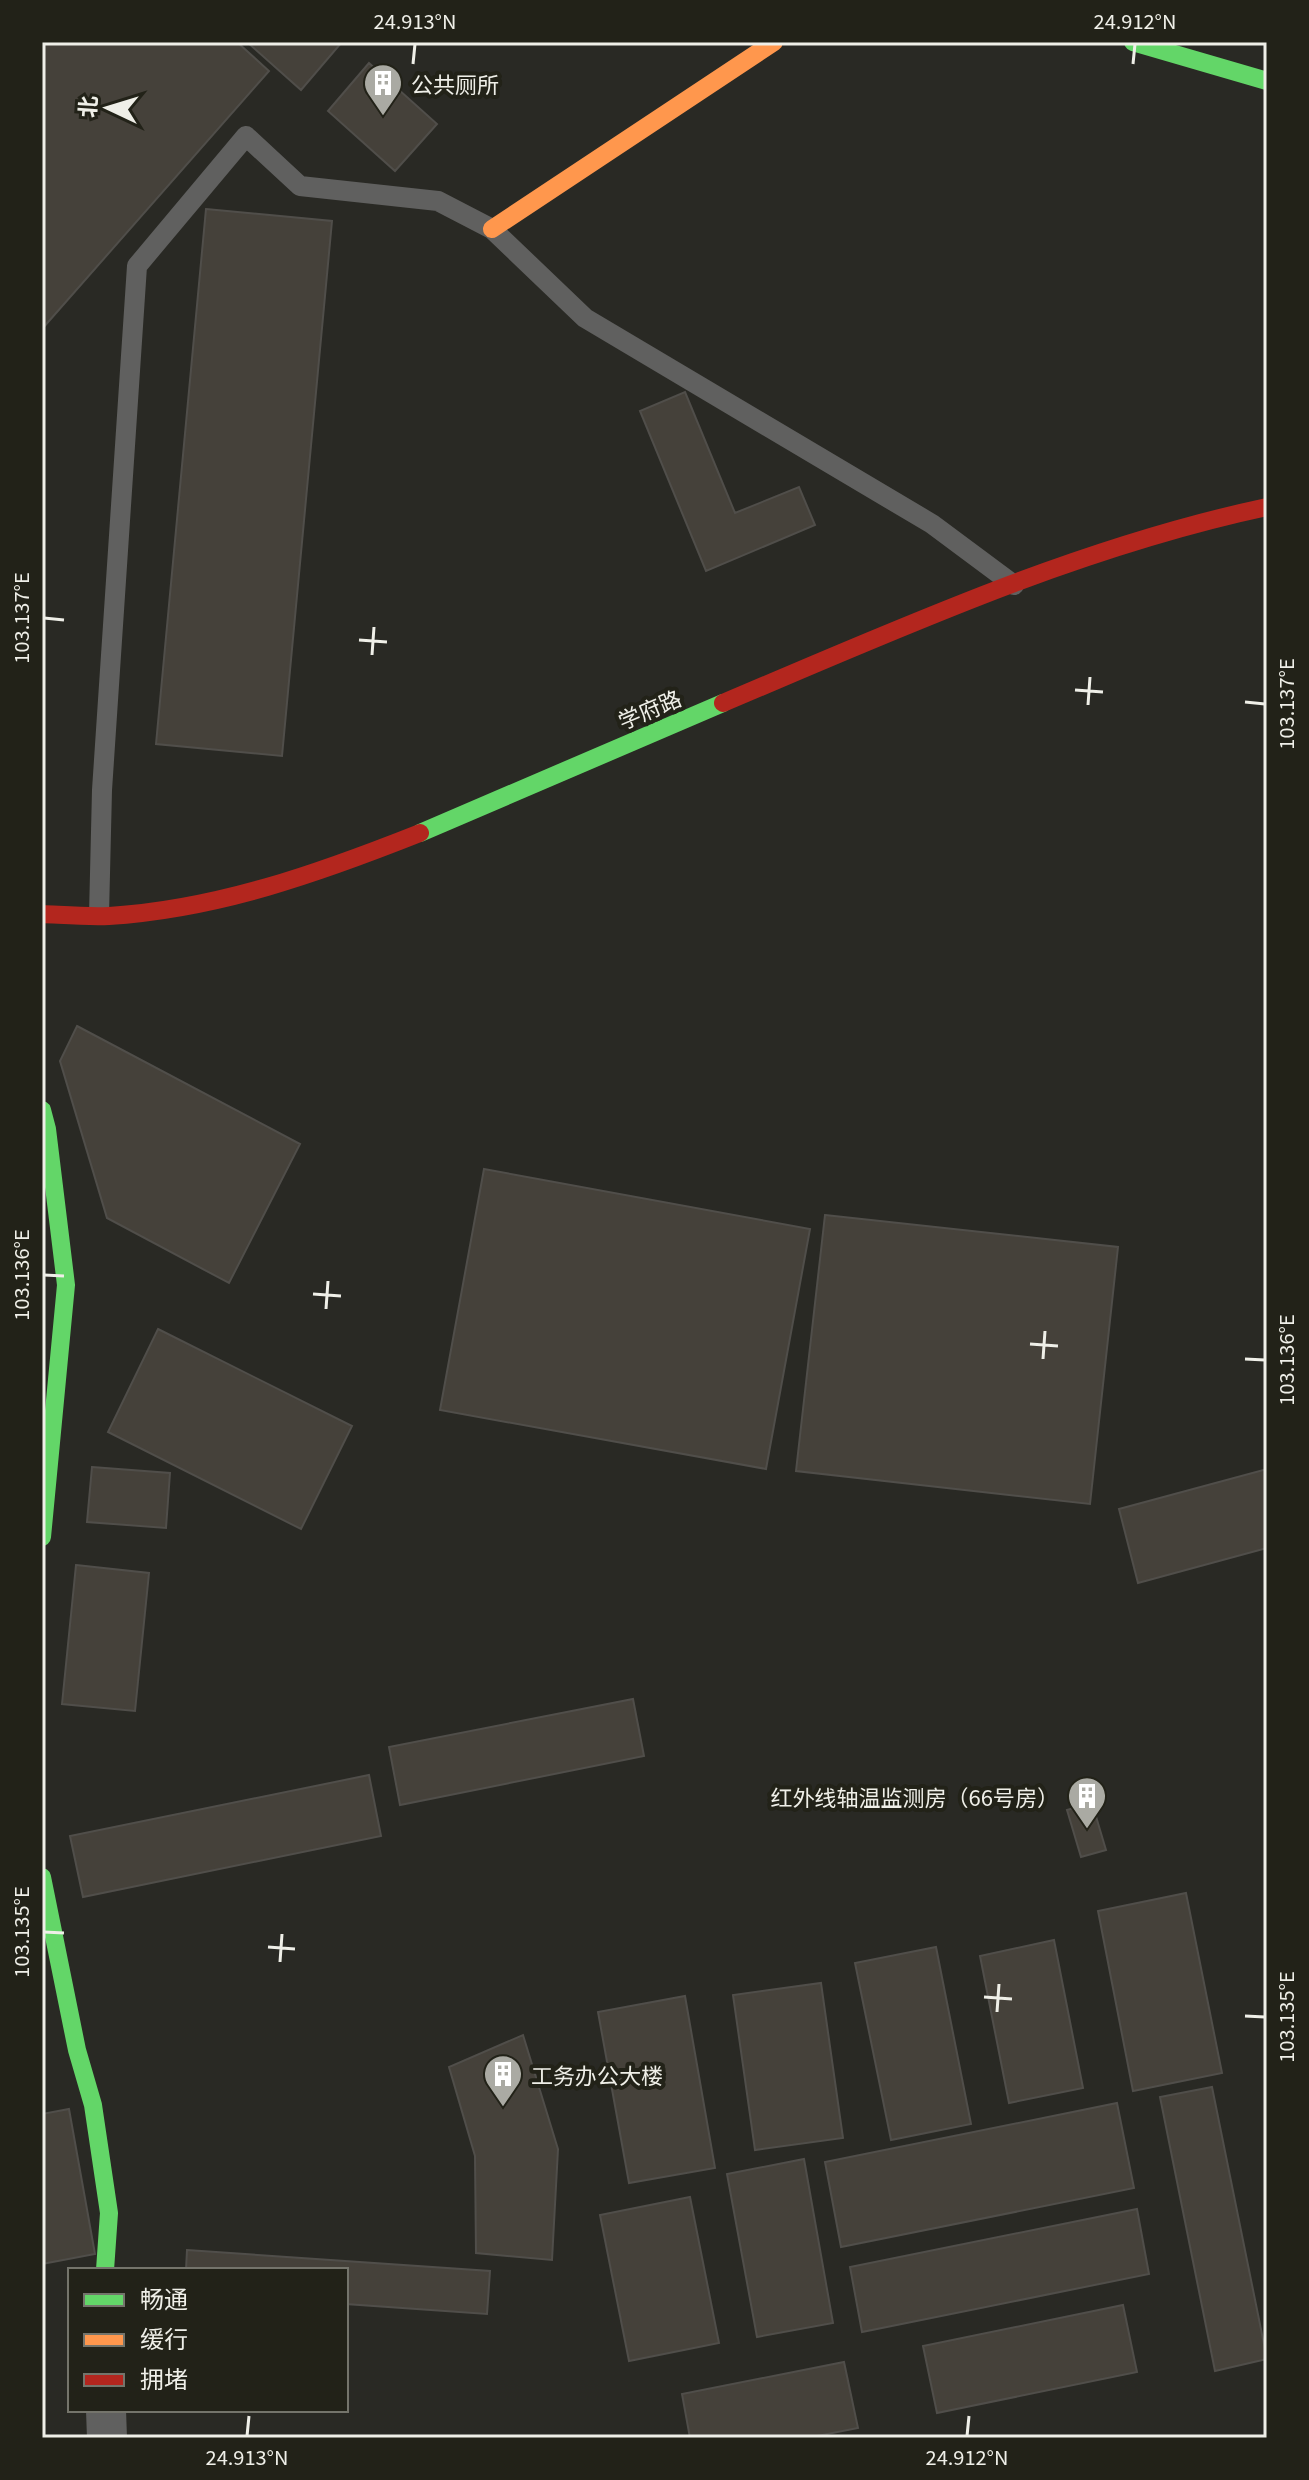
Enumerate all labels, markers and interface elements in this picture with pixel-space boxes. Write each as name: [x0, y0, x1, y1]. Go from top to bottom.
text: 24.913°N: [374, 6, 456, 35]
text: 24.912°N: [1094, 6, 1176, 35]
building icon: 公共厕所: [362, 62, 404, 117]
place label: 公共厕所: [411, 67, 499, 99]
north arrow: [68, 68, 148, 148]
text: 北: [69, 94, 103, 119]
text: 103.137°E: [6, 572, 35, 664]
text: 103.137°E: [1271, 658, 1300, 750]
street label: 学府路: [612, 680, 686, 736]
text: 103.136°E: [6, 1229, 35, 1321]
text: 103.136°E: [1271, 1314, 1300, 1406]
building icon: 红外线轴温监测房（66号房）: [1066, 1775, 1108, 1830]
place label: 红外线轴温监测房（66号房）: [771, 1780, 1059, 1812]
text: 103.135°E: [6, 1886, 35, 1978]
text: 103.135°E: [1271, 1971, 1300, 2063]
building icon: 工务办公大楼: [482, 2053, 524, 2108]
place label: 工务办公大楼: [531, 2058, 663, 2090]
legend: [68, 2268, 348, 2412]
text: 畅通: [140, 2280, 188, 2315]
text: 缓行: [140, 2320, 188, 2355]
text: 拥堵: [140, 2360, 188, 2395]
text: 24.913°N: [206, 2442, 288, 2471]
text: 24.912°N: [926, 2442, 1008, 2471]

